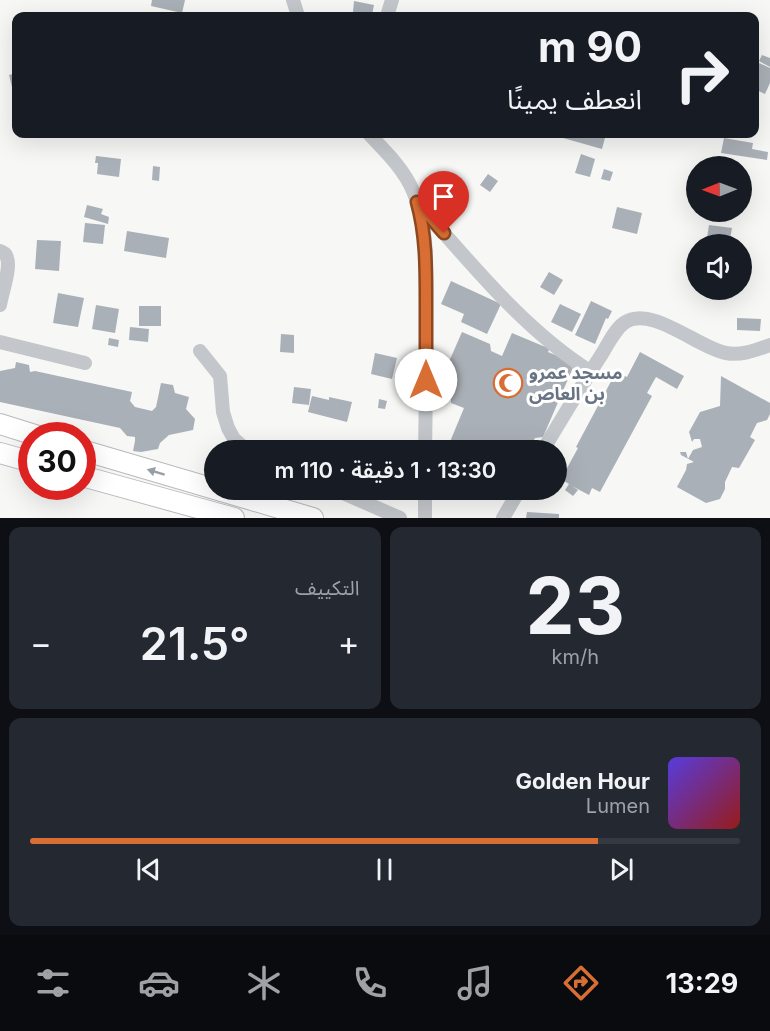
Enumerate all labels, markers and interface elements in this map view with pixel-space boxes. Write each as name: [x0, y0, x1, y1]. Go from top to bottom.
text: 90 m: [538, 21, 642, 72]
icon: right: [663, 36, 741, 114]
text: انعطف يمينًا: [507, 83, 642, 116]
north arrow: [686, 156, 752, 222]
map controls: [686, 156, 752, 300]
pin: [418, 171, 469, 233]
icon: arrive: [427, 180, 460, 213]
button: sound: [686, 234, 752, 300]
position arrow: [394, 348, 458, 412]
place label: مسجد عمرو بن العاص: [529, 362, 622, 404]
mosque icon: مسجد عمرو بن العاص: [492, 367, 524, 399]
speed limit sign: 30: [18, 422, 96, 500]
text: 13:30 · 1 دقيقة · 110 m: [275, 457, 496, 483]
one-way arrow: [147, 467, 165, 476]
text: 23: [526, 558, 625, 653]
text: التكييف: [295, 576, 360, 600]
text: 21.5°: [140, 616, 250, 671]
text: −: [30, 623, 52, 663]
text: +: [338, 623, 359, 663]
text: km/h: [551, 645, 599, 669]
text: Golden Hour: [516, 768, 650, 794]
text: Lumen: [586, 794, 650, 818]
icon: previous: [132, 853, 165, 886]
icon: pause: [368, 853, 401, 886]
icon: next: [605, 853, 638, 886]
icon: filters: [32, 962, 74, 1004]
icon: car: [138, 962, 180, 1004]
icon: climate: [243, 962, 285, 1004]
icon: phone: [349, 962, 391, 1004]
icon: music: [454, 962, 496, 1004]
icon: directions: [560, 962, 602, 1004]
text: 13:29: [666, 967, 738, 1000]

